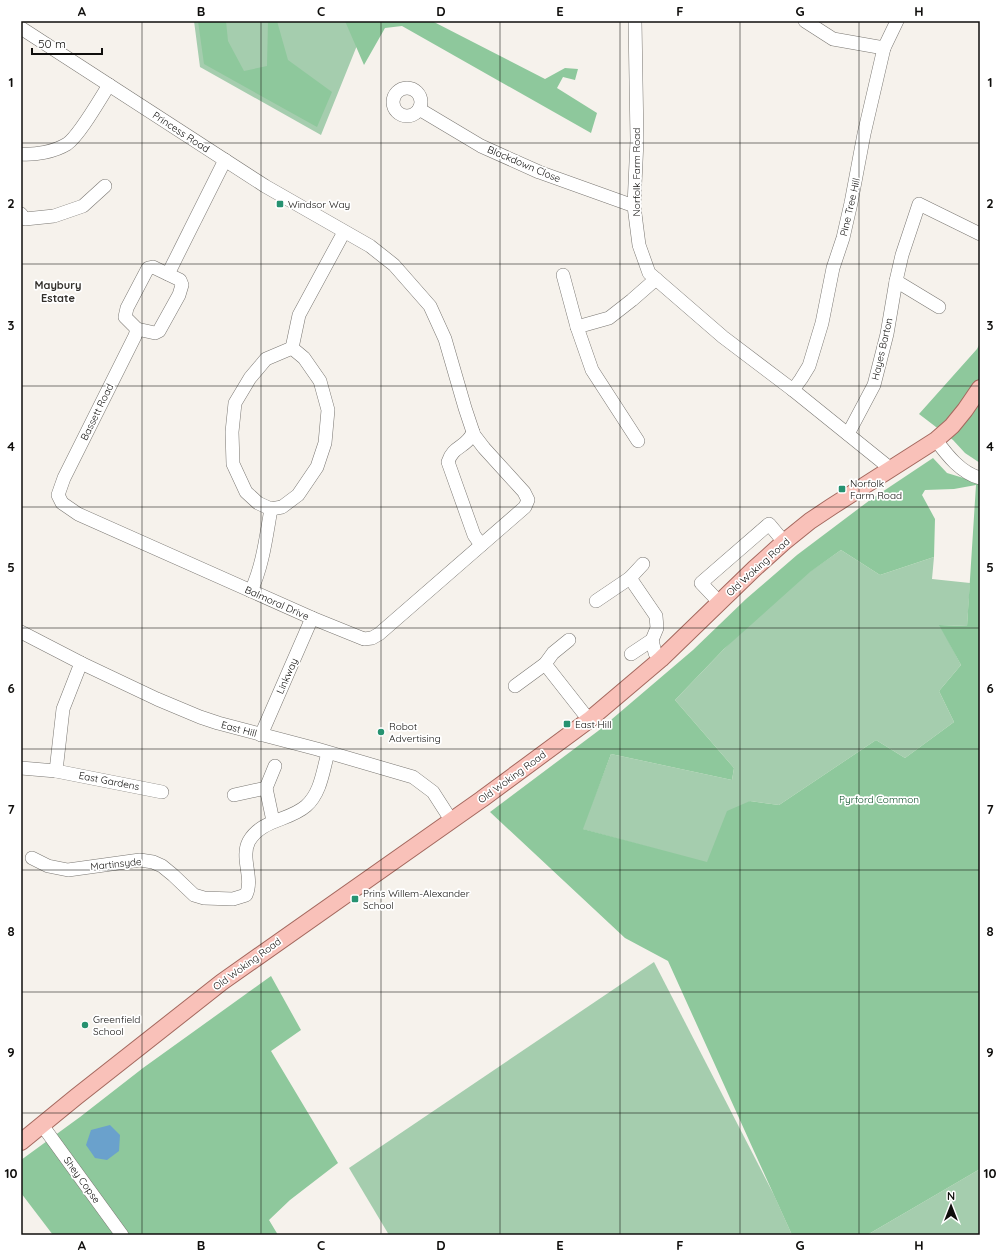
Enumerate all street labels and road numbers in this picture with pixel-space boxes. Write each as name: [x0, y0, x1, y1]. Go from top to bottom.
street label: Princess Road: [150, 109, 212, 155]
street label: Norfolk Farm Road: [630, 128, 643, 216]
street label: Blackdown Close: [485, 143, 563, 185]
street label: Pine Tree Hill: [837, 177, 863, 237]
street label: Hayes Barton: [869, 317, 895, 381]
street label: Bassett Road: [78, 381, 116, 443]
street label: Old Woking Road: [723, 535, 793, 599]
street label: Balmoral Drive: [243, 583, 311, 623]
street label: Linkway: [273, 656, 301, 696]
street label: East Hill: [220, 718, 258, 740]
street label: Old Woking Road: [475, 748, 549, 806]
street label: East Gardens: [78, 769, 141, 793]
street label: Martinsyde: [90, 855, 143, 873]
street label: Old Woking Road: [210, 935, 284, 993]
street label: Shey Copse: [61, 1154, 103, 1206]

